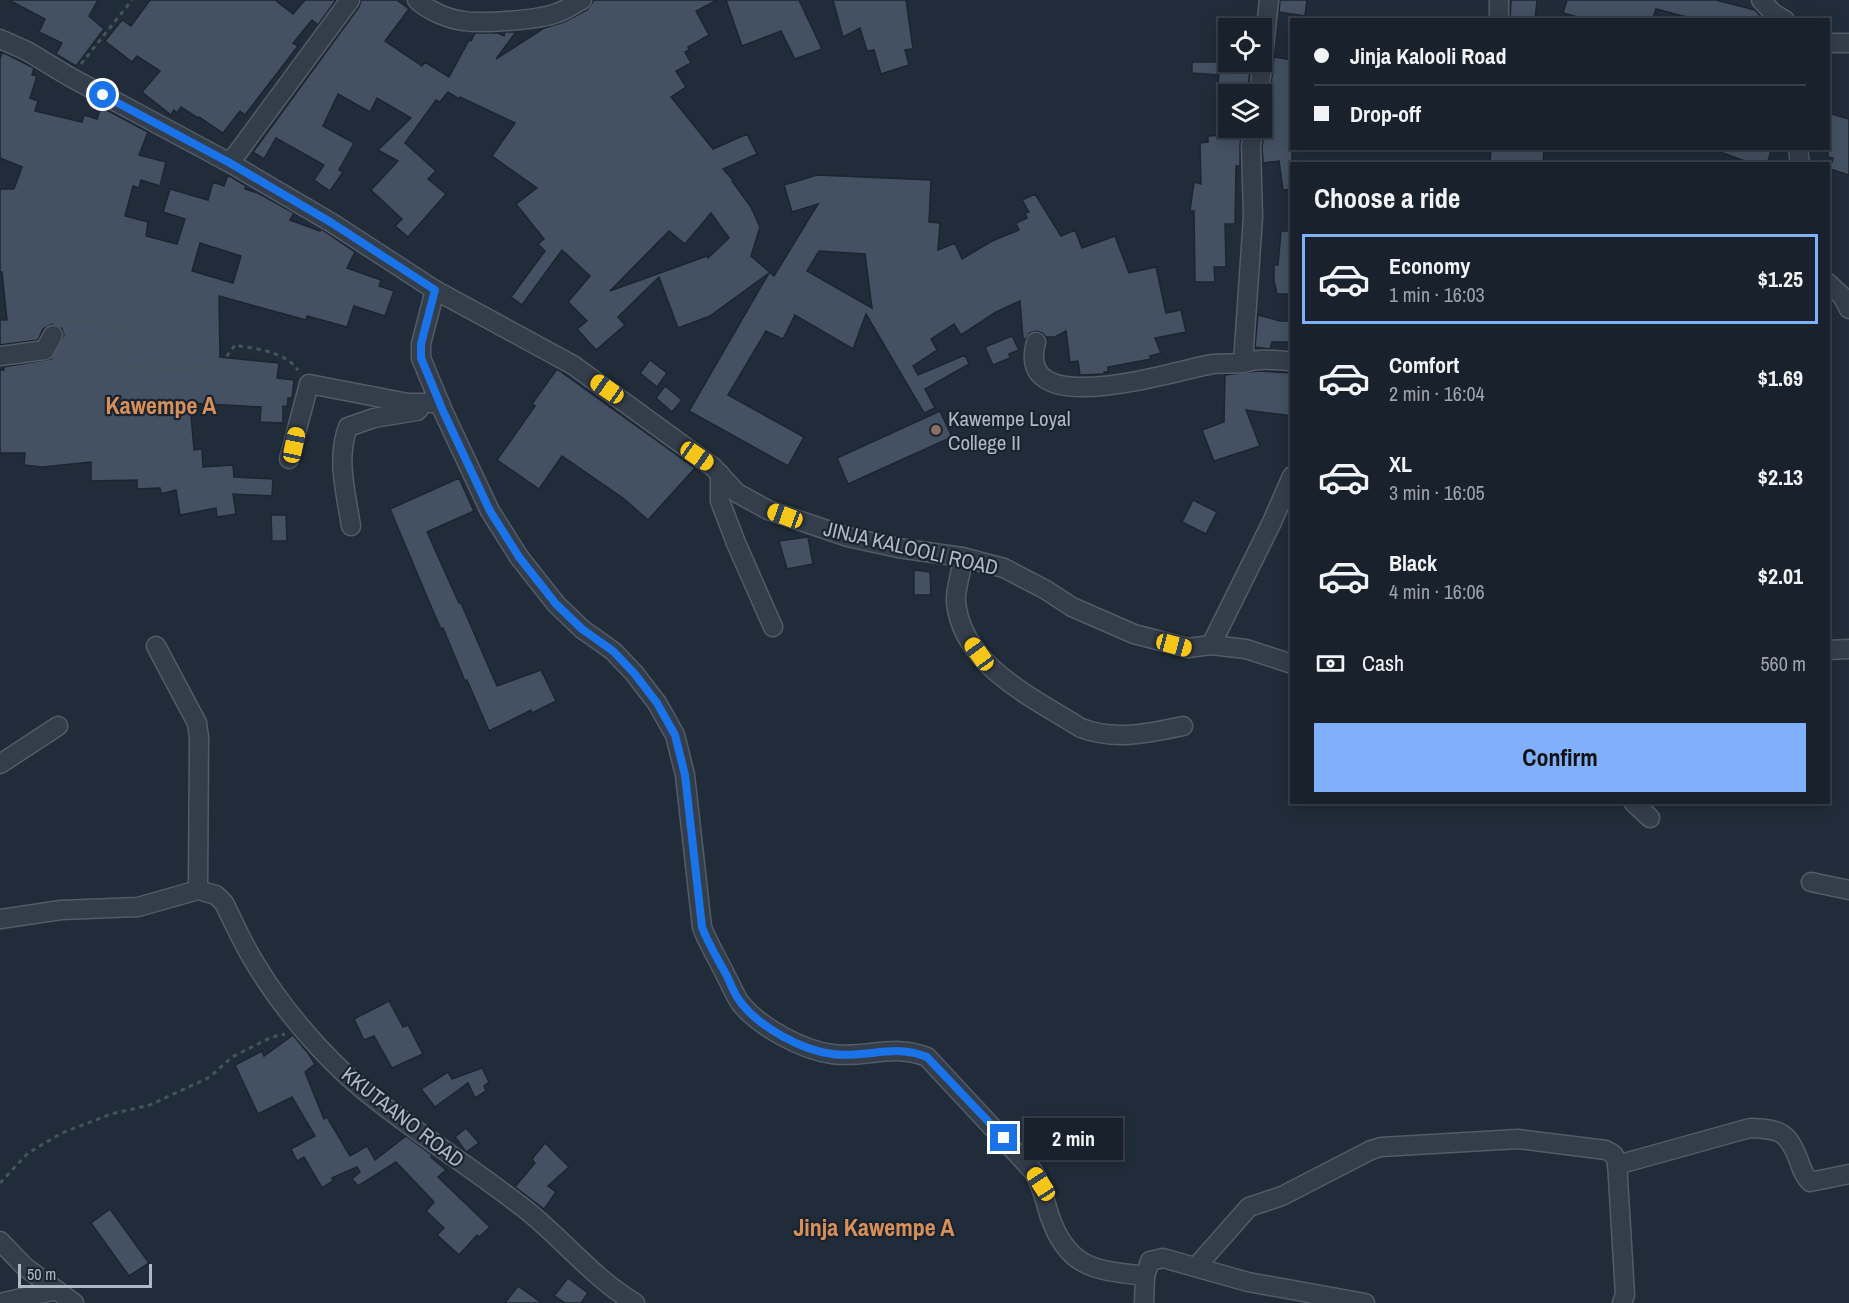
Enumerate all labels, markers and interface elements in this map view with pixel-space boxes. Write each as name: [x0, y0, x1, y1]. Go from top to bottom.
map controls: [1218, 18, 1272, 138]
button: locate: [1218, 18, 1272, 72]
text: Jinja Kalooli Road: [1350, 41, 1506, 71]
route start: [89, 81, 116, 108]
button: layers: [1218, 84, 1272, 138]
text: Drop-off: [1350, 99, 1421, 129]
text: Choose a ride: [1314, 180, 1460, 216]
text: Economy: [1389, 251, 1470, 281]
icon: car: [1317, 252, 1371, 306]
text: $1.25: [1758, 264, 1803, 294]
text: 1 min · 16:03: [1389, 281, 1485, 308]
text: Comfort: [1389, 350, 1459, 380]
icon: car: [1317, 351, 1371, 405]
text: $1.69: [1758, 363, 1803, 393]
car: [587, 371, 627, 407]
text: 2 min · 16:04: [1389, 380, 1485, 407]
district label: Kawempe A: [106, 389, 217, 421]
place label: Kawempe Loyal College II: [948, 404, 1071, 457]
marker: Kawempe Loyal College II: [929, 423, 943, 437]
car: [281, 426, 307, 464]
car: [677, 438, 717, 474]
text: XL: [1389, 449, 1412, 479]
icon: car: [1317, 450, 1371, 504]
text: $2.13: [1758, 462, 1803, 492]
text: 3 min · 16:05: [1389, 479, 1485, 506]
car: [765, 501, 805, 531]
street label: JINJA KALOOLI ROAD: [821, 514, 1001, 582]
text: Black: [1389, 548, 1437, 578]
icon: car: [1317, 549, 1371, 603]
text: $2.01: [1758, 561, 1803, 591]
text: 4 min · 16:06: [1389, 578, 1485, 605]
car: [1154, 632, 1194, 658]
car: [961, 634, 997, 674]
icon: cash: [1314, 647, 1347, 680]
text: Cash: [1362, 648, 1404, 678]
text: 560 m: [1760, 650, 1806, 677]
button: Confirm: [1314, 723, 1806, 792]
street label: KKUTAANO ROAD: [336, 1060, 470, 1174]
callout: 2 min: [1025, 1117, 1124, 1159]
route end: [990, 1124, 1017, 1151]
text: 2 min: [1052, 1125, 1095, 1152]
car: [1024, 1164, 1058, 1204]
district label: Jinja Kawempe A: [793, 1211, 955, 1243]
scale bar: [18, 1261, 152, 1288]
text: 50 m: [27, 1263, 56, 1285]

